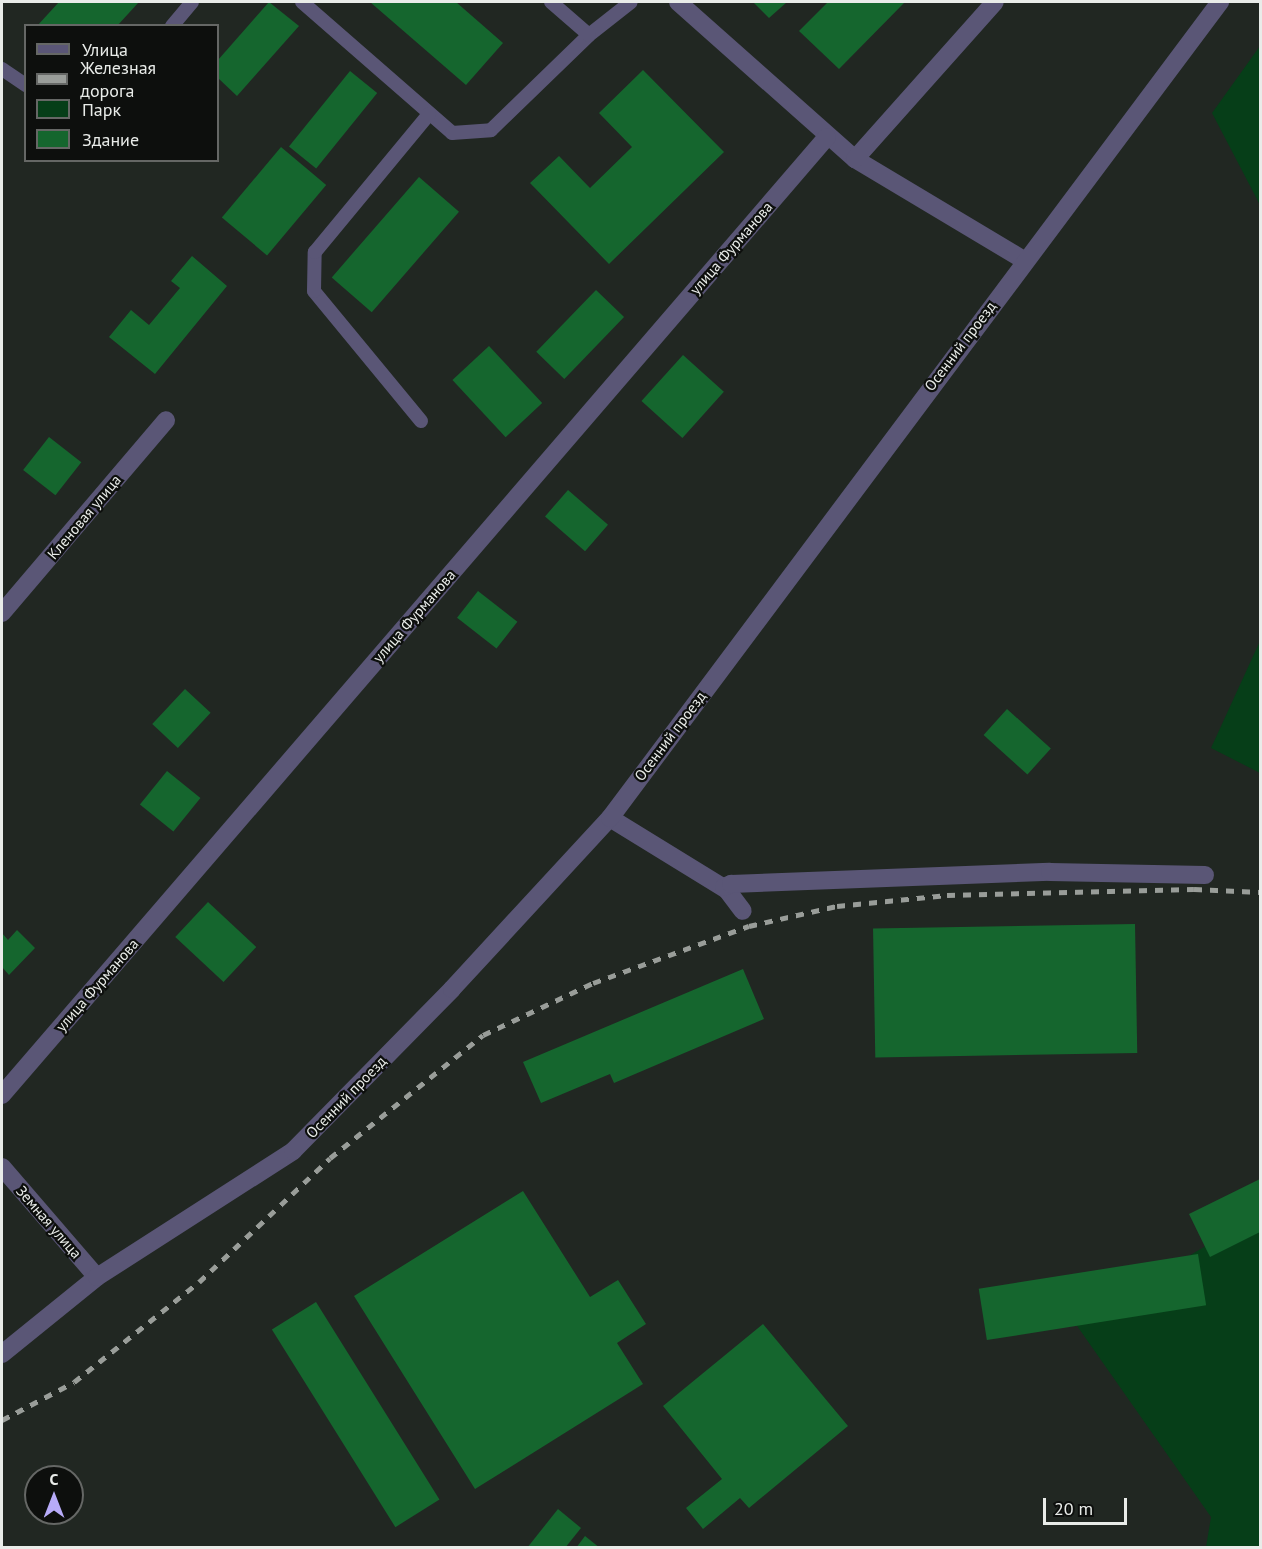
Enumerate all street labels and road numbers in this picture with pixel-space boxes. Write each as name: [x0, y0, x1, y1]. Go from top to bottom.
street label: улица Фурманова: [686, 198, 776, 298]
street label: Осенний проезд: [920, 298, 1000, 394]
street label: Кленовая улица: [43, 471, 125, 563]
street label: улица Фурманова: [369, 566, 459, 666]
street label: Осенний проезд: [630, 688, 710, 784]
street label: улица Фурманова: [52, 935, 142, 1035]
street label: Осенний проезд: [302, 1052, 390, 1142]
street label: Земная улица: [13, 1182, 85, 1262]

